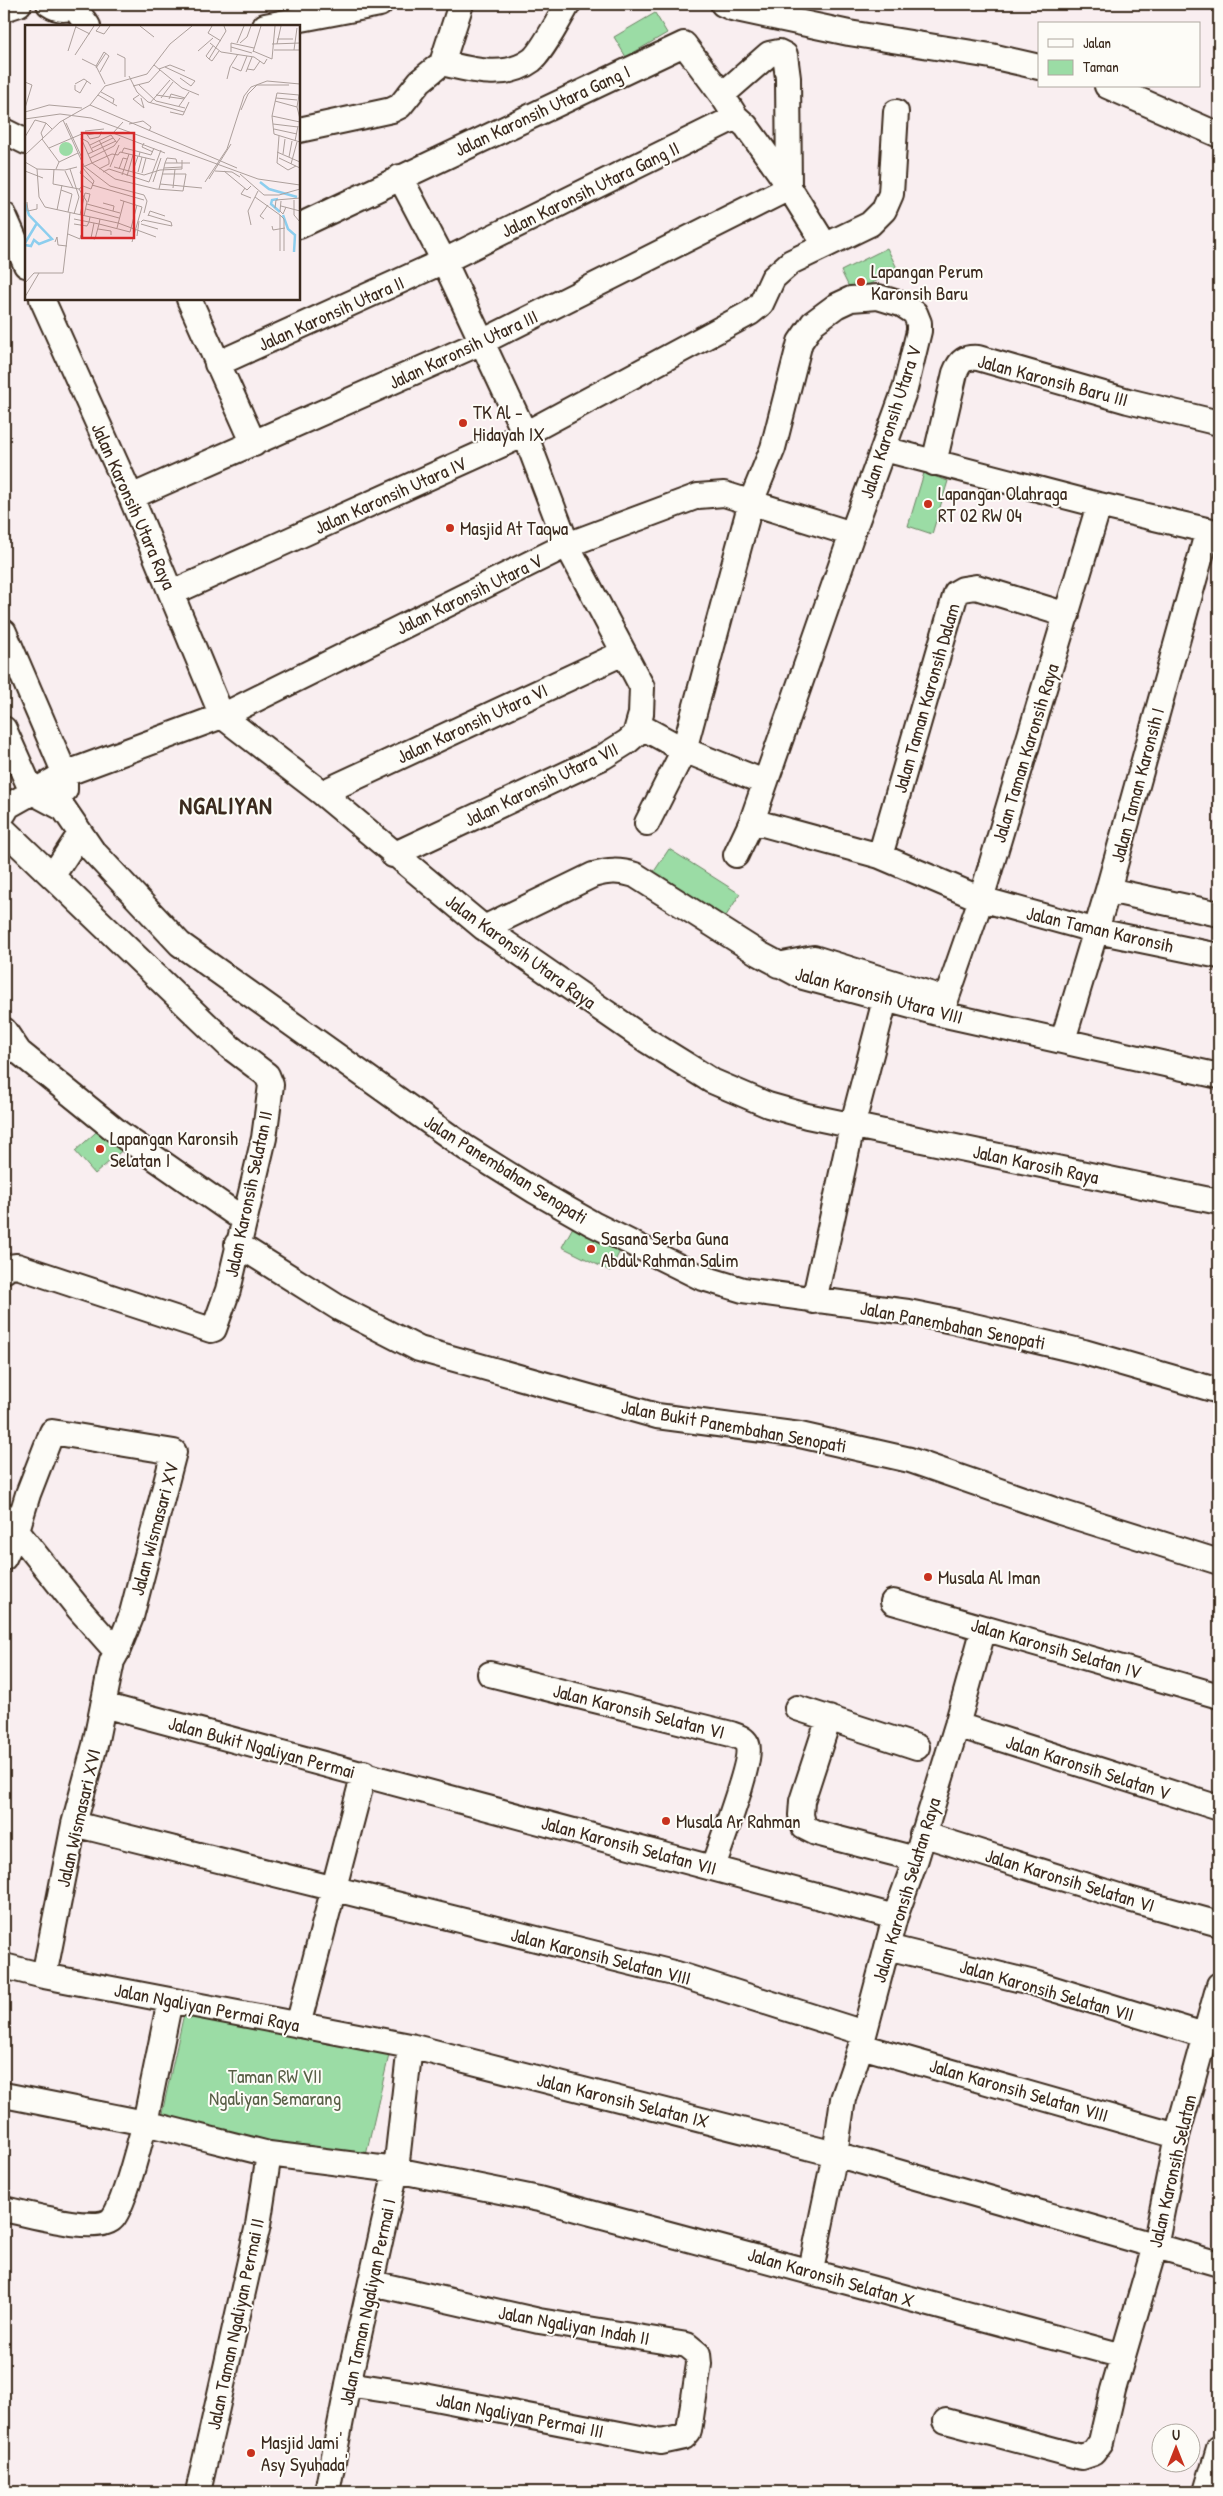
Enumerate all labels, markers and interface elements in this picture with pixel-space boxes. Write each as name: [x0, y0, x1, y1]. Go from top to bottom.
legend: [1038, 22, 1200, 88]
inset map: [25, 25, 300, 300]
text: Jalan: [1083, 32, 1111, 53]
text: Taman: [1083, 56, 1119, 77]
street label: Jalan Karonsih Utara Gang I: [450, 58, 634, 162]
street label: Jalan Karonsih Utara Gang II: [497, 135, 683, 243]
place label: Lapangan Perum Karonsih Baru: [871, 258, 983, 306]
street label: Jalan Karonsih Utara II: [254, 269, 408, 357]
marker: Lapangan Perum Karonsih Baru: [855, 276, 867, 288]
street label: Jalan Karonsih Utara III: [384, 303, 542, 395]
street label: Jalan Karonsih Utara V: [853, 342, 927, 502]
street label: Jalan Karonsih Baru III: [975, 347, 1131, 413]
place label: TK Al - Hidayah IX: [473, 399, 545, 447]
marker: TK Al - Hidayah IX: [457, 417, 469, 429]
street label: Jalan Karonsih Utara Raya: [86, 419, 183, 594]
street label: Jalan Karonsih Utara IV: [310, 450, 470, 540]
place label: Lapangan Olahraga RT 02 RW 04: [938, 480, 1068, 528]
marker: Lapangan Olahraga RT 02 RW 04: [922, 498, 934, 510]
place label: Masjid At Taqwa: [460, 515, 569, 541]
marker: Masjid At Taqwa: [444, 522, 456, 534]
street label: Jalan Karonsih Utara V: [392, 547, 546, 641]
street label: Jalan Taman Karonsih Dalam: [886, 600, 966, 796]
street label: Jalan Taman Karonsih Raya: [985, 660, 1065, 846]
street label: Jalan Karonsih Utara VI: [392, 677, 552, 769]
street label: Jalan Taman Karonsih I: [1104, 705, 1170, 865]
street label: Jalan Karonsih Utara VII: [460, 735, 622, 833]
district label: NGALIYAN: [179, 789, 273, 821]
street label: Jalan Karonsih Utara Raya: [441, 888, 602, 1015]
street label: Jalan Taman Karonsih: [1024, 899, 1176, 959]
street label: Jalan Karonsih Utara VIII: [792, 960, 966, 1030]
street label: Jalan Karonsih Selatan II: [218, 1108, 278, 1280]
street label: Jalan Panembahan Senopati: [419, 1108, 593, 1230]
place label: Lapangan Karonsih Selatan I: [110, 1125, 238, 1173]
street label: Jalan Karosih Raya: [971, 1138, 1102, 1190]
marker: Lapangan Karonsih Selatan I: [94, 1143, 106, 1155]
place label: Sasana Serba Guna Abdul Rahman Salim: [601, 1225, 738, 1273]
marker: Sasana Serba Guna Abdul Rahman Salim: [585, 1243, 597, 1255]
street label: Jalan Panembahan Senopati: [858, 1294, 1048, 1356]
street label: Jalan Bukit Panembahan Senopati: [619, 1393, 849, 1459]
street label: Jalan Wismasari XV: [124, 1459, 184, 1598]
place label: Musala Al Iman: [938, 1564, 1041, 1590]
marker: Musala Al Iman: [922, 1571, 934, 1583]
street label: Jalan Karonsih Selatan IV: [968, 1611, 1144, 1685]
street label: Jalan Karonsih Selatan VI: [551, 1677, 727, 1745]
street label: Jalan Bukit Ngaliyan Permai: [166, 1710, 358, 1784]
street label: Jalan Karonsih Selatan V: [1003, 1728, 1174, 1806]
street label: Jalan Wismasari XVI: [49, 1746, 107, 1890]
street label: Jalan Karonsih Selatan Raya: [865, 1794, 947, 1986]
place label: Musala Ar Rahman: [676, 1808, 801, 1834]
street label: Jalan Karonsih Selatan VII: [539, 1809, 719, 1881]
marker: Musala Ar Rahman: [660, 1815, 672, 1827]
street label: Jalan Karonsih Selatan VI: [982, 1842, 1158, 1918]
street label: Jalan Karonsih Selatan VIII: [508, 1921, 694, 1991]
street label: Jalan Karonsih Selatan VII: [957, 1953, 1137, 2027]
street label: Jalan Ngaliyan Permai Raya: [112, 1976, 302, 2038]
street label: Jalan Karonsih Selatan VIII: [927, 2052, 1111, 2128]
park label: Taman RW VII Ngaliyan Semarang: [209, 2063, 341, 2111]
street label: Jalan Karonsih Selatan IX: [534, 2066, 712, 2134]
street label: Jalan Karonsih Selatan: [1142, 2092, 1202, 2250]
street label: Jalan Taman Ngaliyan Permai I: [332, 2196, 402, 2408]
street label: Jalan Taman Ngaliyan Permai II: [200, 2216, 270, 2432]
street label: Jalan Karonsih Selatan X: [745, 2241, 917, 2313]
street label: Jalan Ngaliyan Indah II: [496, 2299, 652, 2351]
street label: Jalan Ngaliyan Permai III: [434, 2386, 606, 2444]
north arrow: [1150, 2424, 1200, 2474]
text: U: [1172, 2425, 1180, 2444]
place label: Masjid Jami' Asy Syuhada': [261, 2429, 348, 2477]
marker: Masjid Jami' Asy Syuhada': [245, 2447, 257, 2459]

